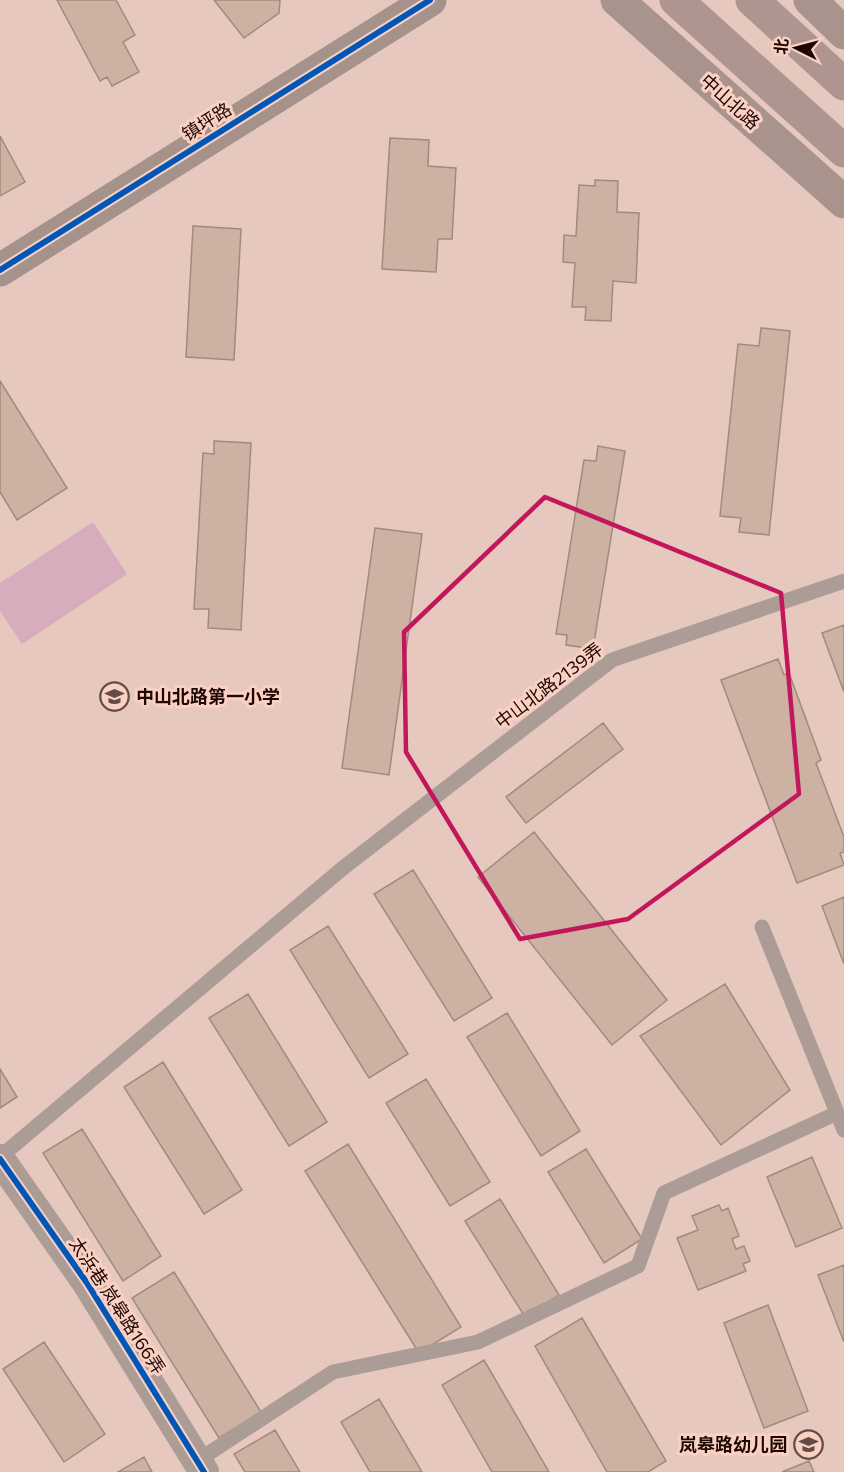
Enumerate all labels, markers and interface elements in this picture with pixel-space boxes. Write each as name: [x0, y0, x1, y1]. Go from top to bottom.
north arrow: [766, 18, 826, 78]
text: 北: [770, 37, 791, 55]
street label: 中山北路: [697, 69, 765, 134]
street label: 镇坪路: [178, 98, 235, 145]
street label: 中山北路2139弄: [490, 638, 606, 733]
school or university icon: 中山北路第一小学: [99, 681, 131, 713]
place label: 中山北路第一小学: [136, 685, 280, 707]
street label: 太浜巷 岚皋路166弄: [65, 1233, 170, 1378]
school or university icon: 岚皋路幼儿园: [792, 1429, 824, 1461]
place label: 岚皋路幼儿园: [679, 1433, 787, 1455]

